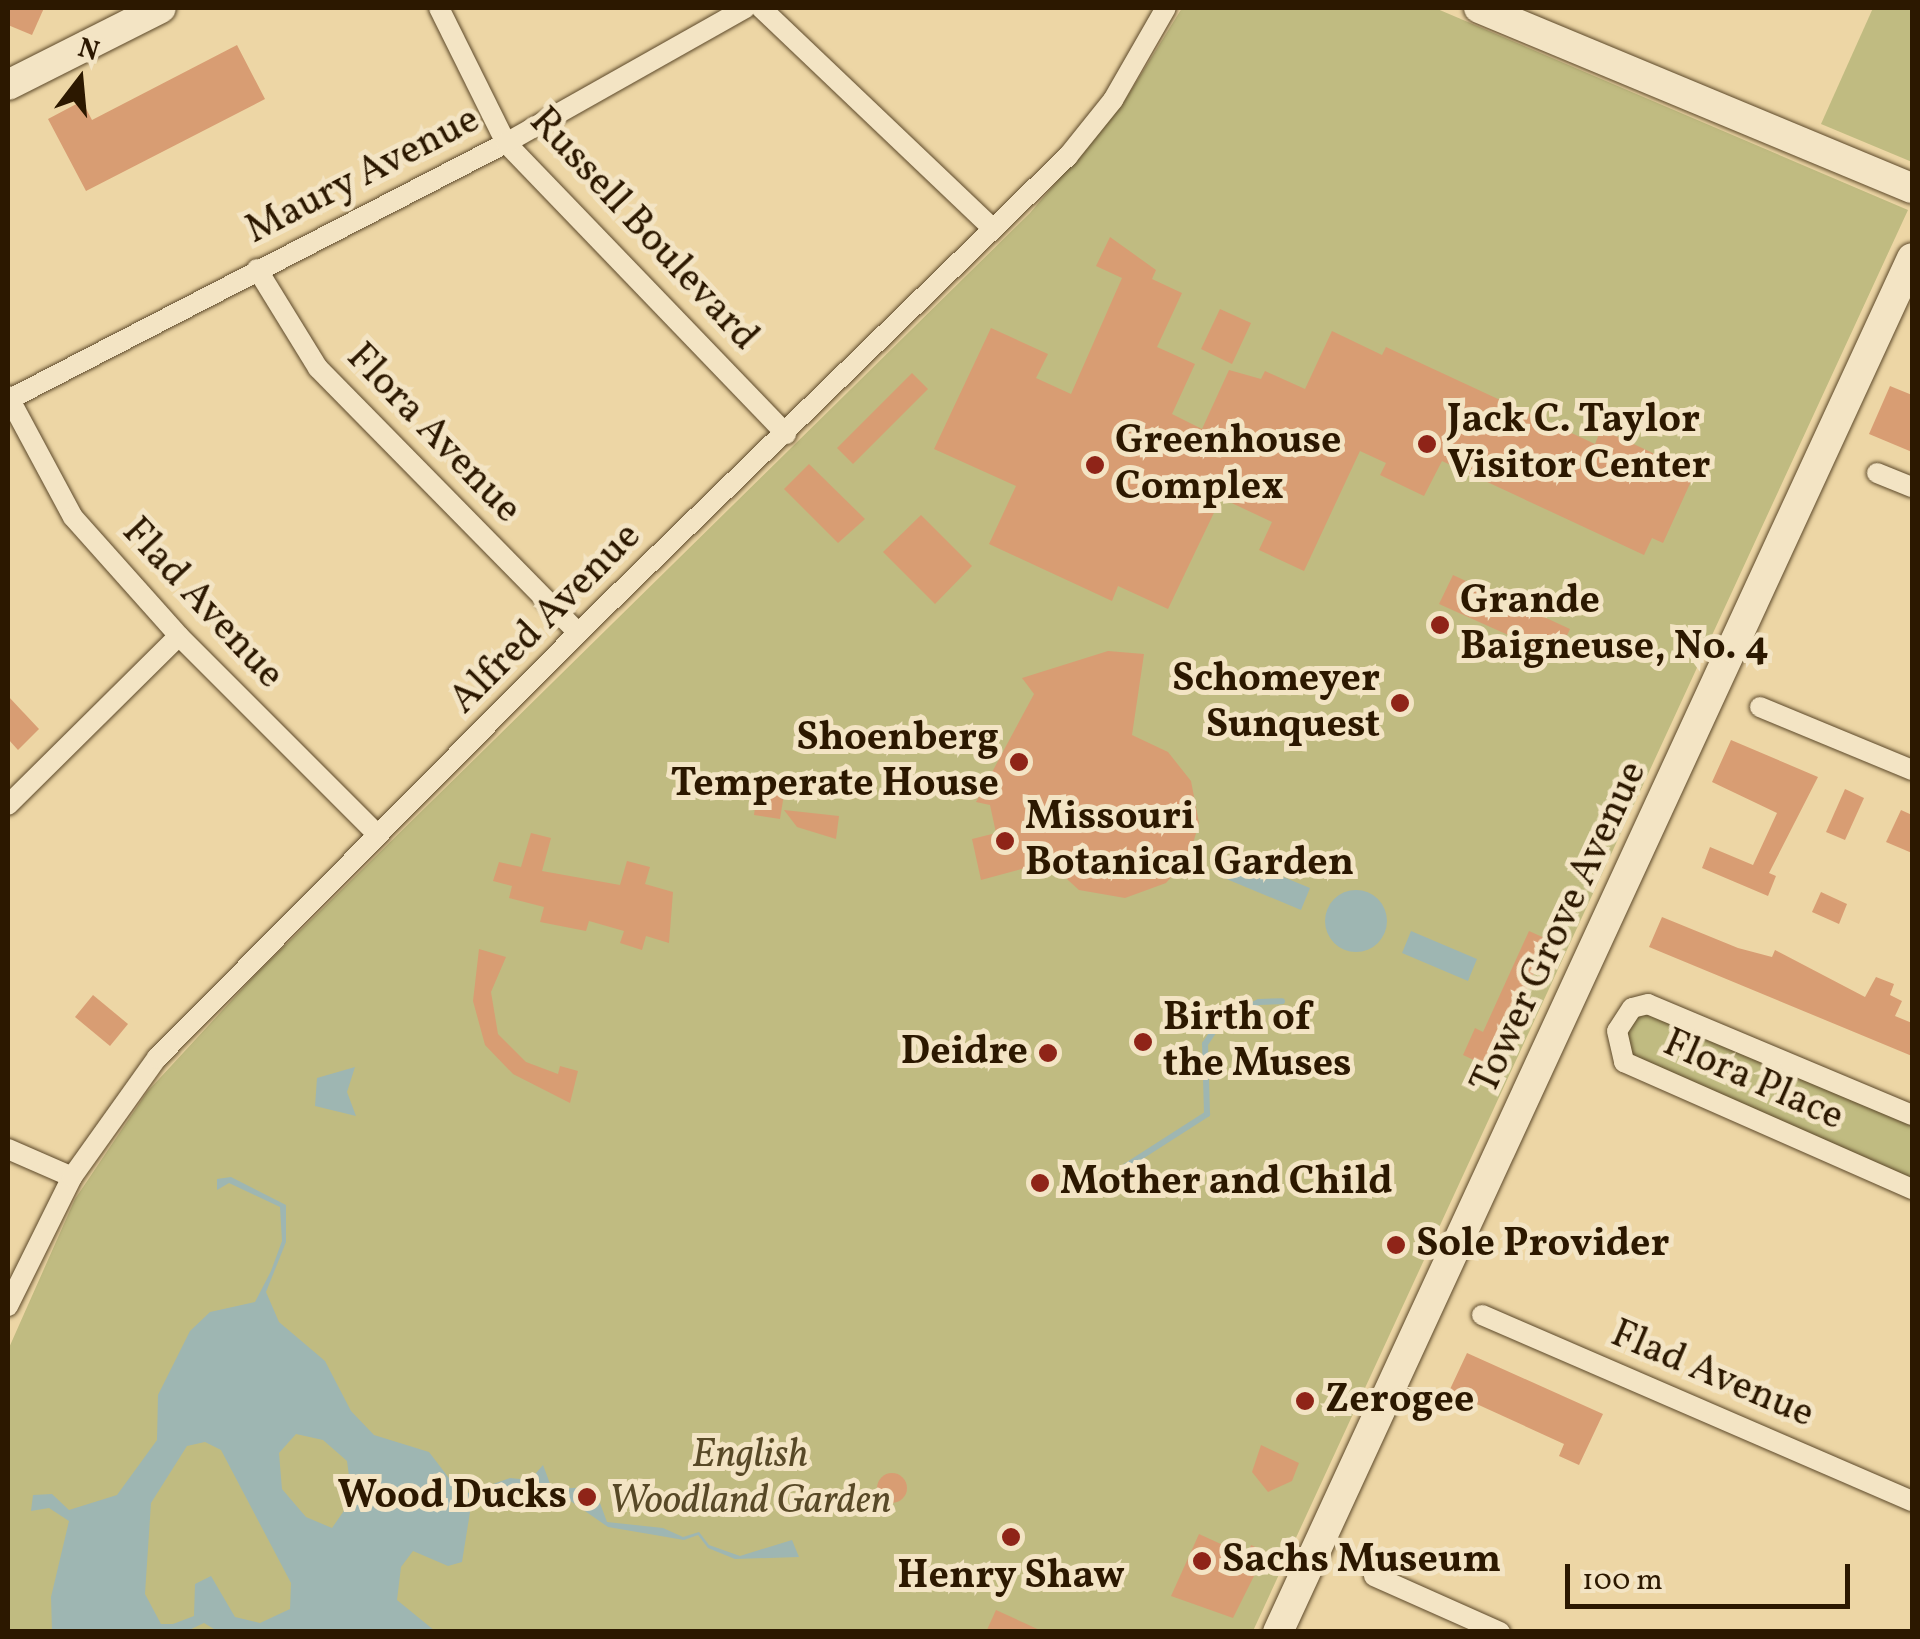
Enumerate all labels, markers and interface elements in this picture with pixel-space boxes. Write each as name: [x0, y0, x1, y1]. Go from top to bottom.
text: N: [73, 29, 104, 72]
north arrow: [30, 30, 130, 130]
street label: Maury Avenue: [238, 96, 488, 256]
street label: Russell Boulevard: [518, 99, 768, 361]
street label: Flora Avenue: [335, 334, 531, 534]
place label: Jack C. Taylor Visitor Center: [1447, 397, 1710, 491]
place label: Greenhouse Complex: [1115, 418, 1341, 512]
marker: Jack C. Taylor Visitor Center: [1416, 433, 1438, 455]
marker: Greenhouse Complex: [1084, 454, 1106, 476]
street label: Flad Avenue: [111, 509, 293, 699]
street label: Alfred Avenue: [440, 513, 652, 725]
place label: Grande Baigneuse, No. 4: [1460, 578, 1769, 672]
marker: Grande Baigneuse, No. 4: [1429, 614, 1451, 636]
place label: Schomeyer Sunquest: [1172, 656, 1380, 750]
marker: Schomeyer Sunquest: [1389, 692, 1411, 714]
place label: Shoenberg Temperate House: [670, 715, 999, 809]
marker: Shoenberg Temperate House: [1008, 751, 1030, 773]
street label: Tower Grove Avenue: [1462, 754, 1658, 1102]
place label: Missouri Botanical Garden: [1025, 794, 1354, 888]
marker: Missouri Botanical Garden: [994, 830, 1016, 852]
place label: Birth of the Muses: [1163, 995, 1352, 1089]
street label: Flora Place: [1655, 1020, 1851, 1142]
place label: Deidre: [901, 1029, 1028, 1077]
marker: Birth of the Muses: [1132, 1031, 1154, 1053]
marker: Deidre: [1037, 1042, 1059, 1064]
place label: Mother and Child: [1060, 1159, 1393, 1207]
marker: Mother and Child: [1029, 1172, 1051, 1194]
place label: Sole Provider: [1416, 1221, 1669, 1269]
marker: Sole Provider: [1385, 1234, 1407, 1256]
street label: Flad Avenue: [1603, 1311, 1821, 1439]
place label: Zerogee: [1325, 1377, 1474, 1425]
marker: Zerogee: [1294, 1390, 1316, 1412]
park label: English Woodland Garden: [609, 1432, 891, 1526]
place label: Wood Ducks: [338, 1473, 567, 1521]
marker: Wood Ducks: [576, 1486, 598, 1508]
marker: Henry Shaw: [1000, 1526, 1022, 1548]
place label: Sachs Museum: [1222, 1537, 1501, 1585]
scale bar: [1570, 1544, 1855, 1606]
marker: Sachs Museum: [1191, 1550, 1213, 1572]
place label: Henry Shaw: [897, 1553, 1125, 1601]
text: 100 m: [1582, 1560, 1663, 1602]

